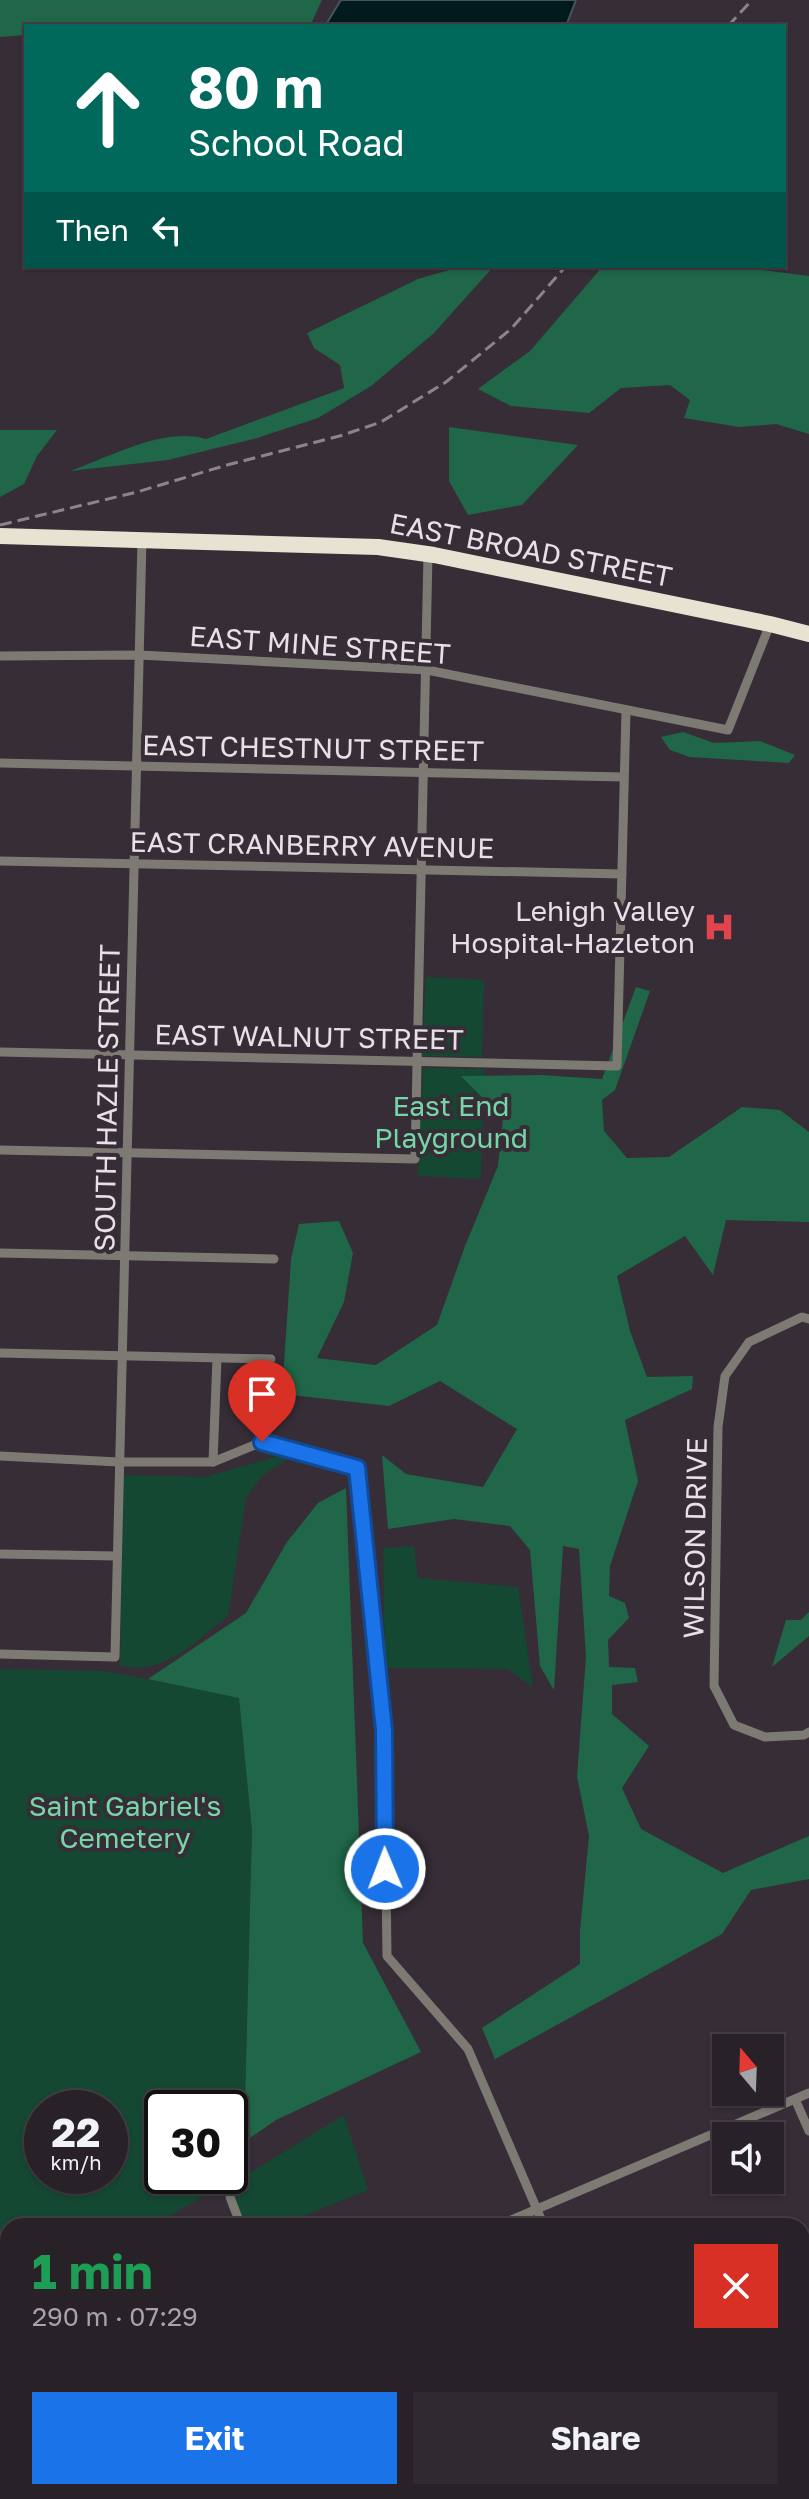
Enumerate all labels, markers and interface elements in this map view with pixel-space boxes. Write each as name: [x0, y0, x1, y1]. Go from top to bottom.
text: 80 m: [188, 53, 323, 120]
icon: ahead: [56, 56, 160, 160]
text: School Road: [188, 121, 405, 164]
icon: left: [145, 208, 189, 252]
text: Then: [56, 212, 129, 248]
street label: EAST BROAD STREET: [387, 506, 675, 593]
street label: EAST MINE STREET: [188, 619, 452, 670]
street label: EAST CHESTNUT STREET: [142, 728, 484, 767]
street label: EAST CRANBERRY AVENUE: [129, 825, 495, 864]
place label: Lehigh Valley Hospital-Hazleton: [450, 894, 695, 959]
hospital icon: Lehigh Valley Hospital-Hazleton: [702, 910, 736, 944]
street label: SOUTH HAZLE STREET: [87, 944, 126, 1252]
street label: EAST WALNUT STREET: [154, 1017, 464, 1056]
park label: East End Playground: [374, 1089, 528, 1154]
pin: [228, 1360, 296, 1442]
icon: arrive: [240, 1372, 284, 1416]
street label: WILSON DRIVE: [676, 1437, 713, 1639]
park label: Saint Gabriel's Cemetery: [29, 1789, 221, 1854]
position arrow: [343, 1827, 427, 1911]
north arrow: [712, 2034, 784, 2106]
map controls: [712, 2034, 784, 2194]
speed limit sign: 30: [144, 2090, 248, 2194]
text: 22: [52, 2108, 100, 2156]
button: sound: [712, 2122, 784, 2194]
text: km/h: [51, 2150, 101, 2174]
text: 1 min: [32, 2242, 153, 2300]
button: close: [694, 2244, 778, 2328]
text: 290 m · 07:29: [32, 2301, 198, 2332]
button: Exit: [32, 2392, 397, 2484]
button: Share: [413, 2392, 778, 2484]

